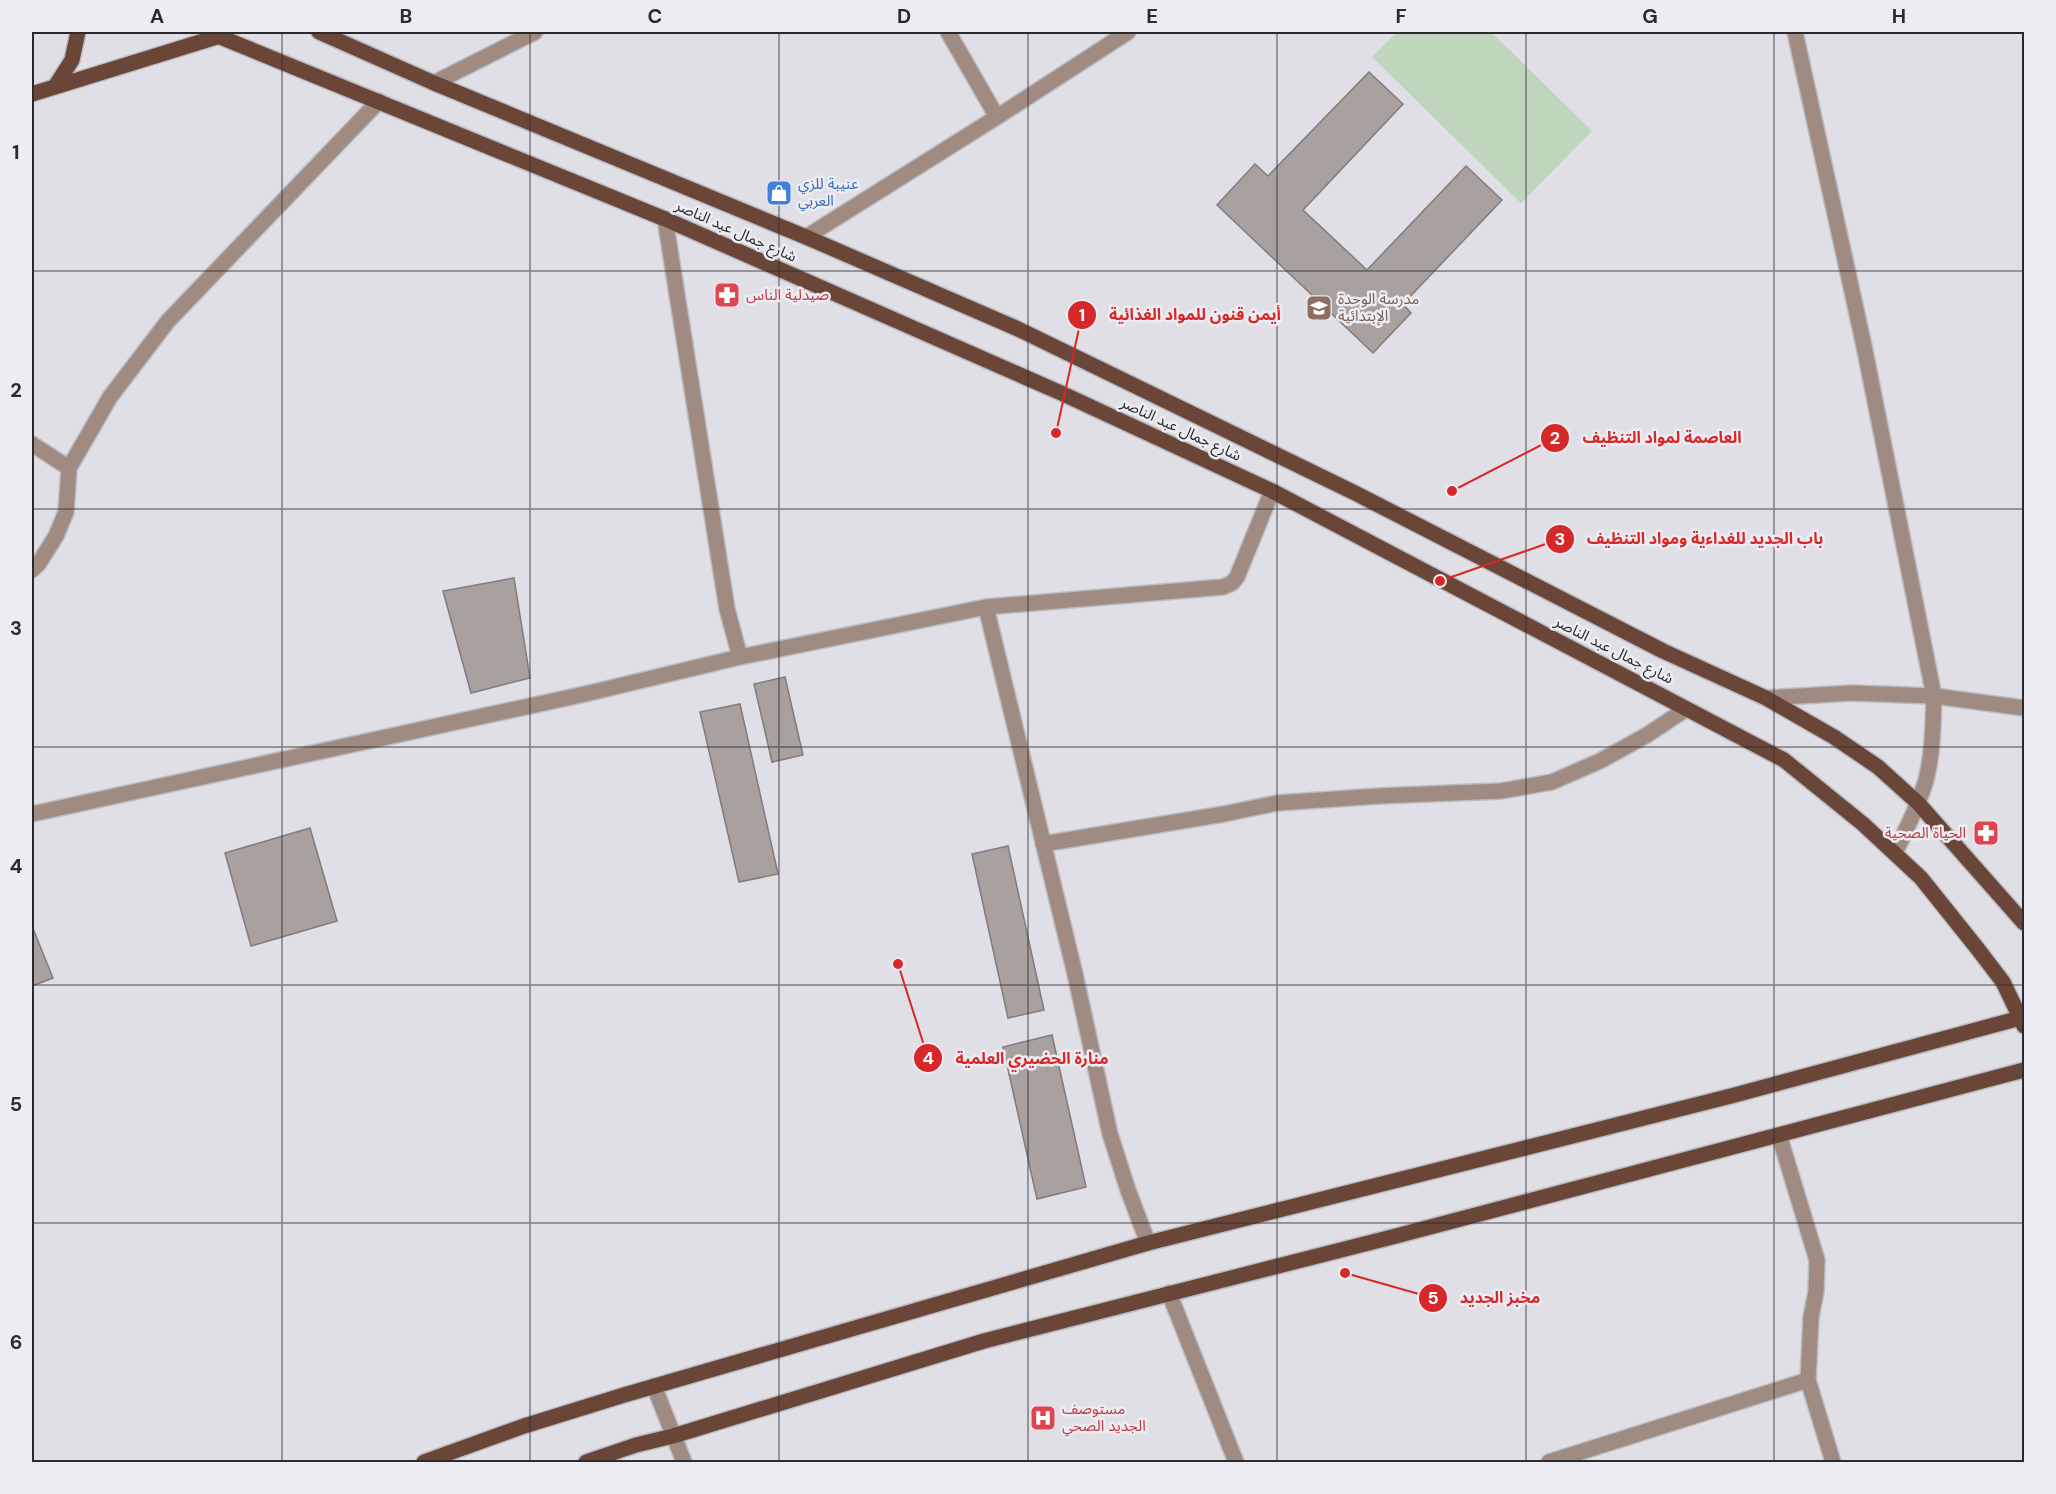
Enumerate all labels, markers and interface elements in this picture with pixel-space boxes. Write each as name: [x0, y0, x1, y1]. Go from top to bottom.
text: A: [150, 3, 164, 29]
text: B: [400, 3, 412, 29]
text: C: [648, 3, 662, 29]
text: D: [897, 3, 911, 29]
text: E: [1146, 3, 1158, 29]
text: F: [1395, 3, 1407, 29]
text: G: [1642, 3, 1658, 29]
text: H: [1892, 3, 1906, 29]
text: 1: [12, 139, 20, 165]
place label: عنيبة للزي العربي: [798, 174, 859, 212]
shop icon: عنيبة للزي العربي: [764, 178, 794, 208]
street label: شارع جمال عبد الناصر: [671, 195, 800, 269]
pharmacy icon: صيدلية الناس: [712, 280, 742, 310]
place label: صيدلية الناس: [746, 285, 829, 305]
place label: مدرسة الوحدة الإبتدائية: [1338, 289, 1419, 326]
school or university icon: مدرسة الوحدة الإبتدائية: [1304, 293, 1334, 323]
callout: أيمن قنون للمواد الغذائية: [1067, 298, 1292, 332]
text: 1: [1079, 303, 1085, 327]
text: أيمن قنون للمواد الغذائية: [1109, 304, 1281, 325]
text: 2: [10, 377, 22, 403]
street label: شارع جمال عبد الناصر: [1116, 392, 1245, 468]
callout: العاصمة لمواد التنظيف: [1540, 421, 1753, 455]
text: 2: [1550, 426, 1560, 450]
text: العاصمة لمواد التنظيف: [1582, 427, 1742, 448]
callout: باب الجديد للغداءية ومواد التنظيف: [1545, 522, 1835, 556]
text: 3: [1555, 527, 1565, 551]
text: باب الجديد للغداءية ومواد التنظيف: [1587, 528, 1823, 549]
street label: شارع جمال عبد الناصر: [1549, 611, 1677, 690]
text: 3: [10, 615, 22, 641]
pharmacy icon: الحياة الصحية: [1971, 818, 2001, 848]
place label: الحياة الصحية: [1885, 823, 1966, 843]
text: 4: [10, 853, 23, 879]
callout: منارة الحضيري العلمية: [913, 1041, 1120, 1075]
text: 4: [922, 1046, 934, 1070]
text: منارة الحضيري العلمية: [956, 1048, 1108, 1072]
text: 5: [10, 1091, 22, 1117]
callout: مخبز الجديد: [1418, 1281, 1552, 1315]
text: 5: [1427, 1286, 1439, 1310]
text: مخبز الجديد: [1460, 1287, 1540, 1308]
text: 6: [10, 1329, 22, 1355]
place label: مستوصف الجديد الصحي: [1062, 1399, 1146, 1437]
hospital icon: مستوصف الجديد الصحي: [1028, 1403, 1058, 1433]

